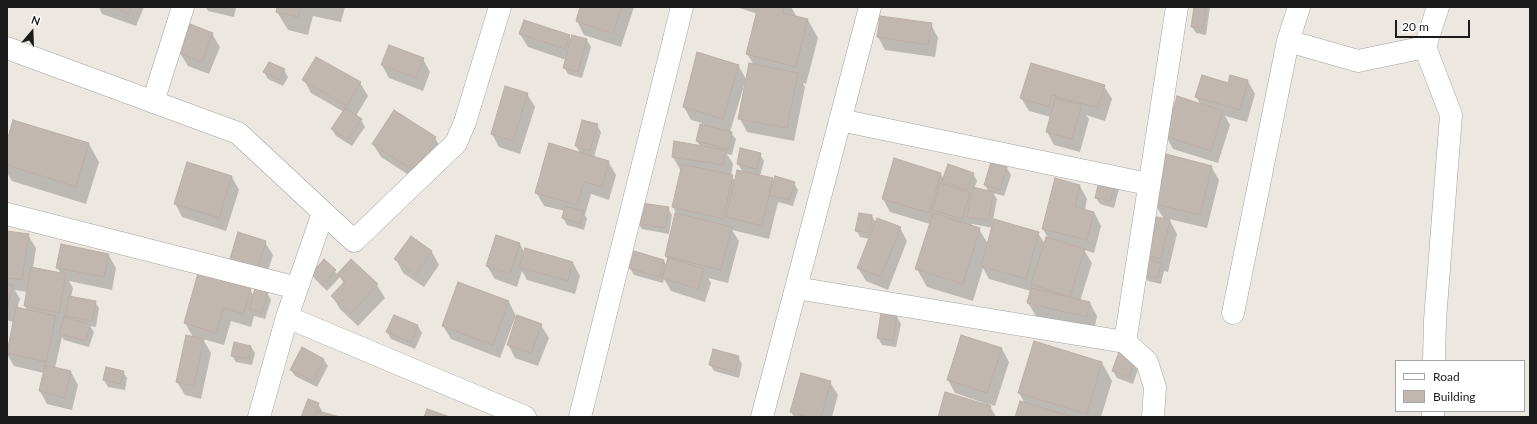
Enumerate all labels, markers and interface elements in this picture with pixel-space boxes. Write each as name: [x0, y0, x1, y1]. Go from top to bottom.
north arrow: [12, 12, 52, 52]
scale bar: [1397, 12, 1472, 38]
text: N: [30, 13, 42, 28]
text: 20 m: [1402, 19, 1429, 34]
legend: [1395, 360, 1525, 412]
text: Road: [1433, 369, 1460, 384]
text: Building: [1433, 389, 1476, 404]

